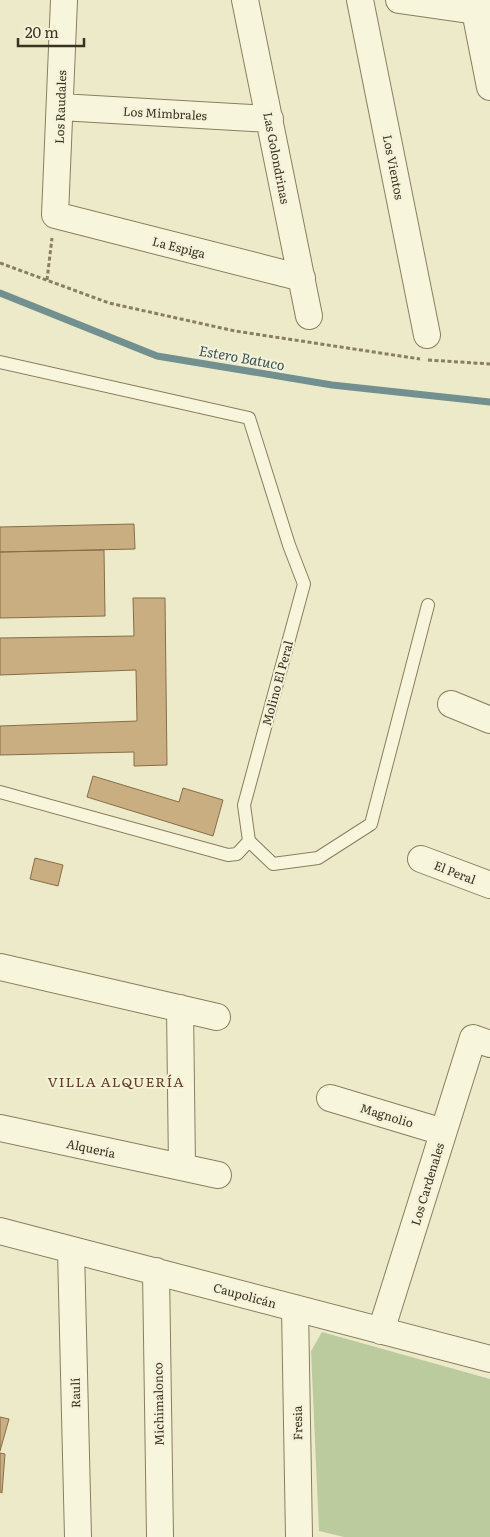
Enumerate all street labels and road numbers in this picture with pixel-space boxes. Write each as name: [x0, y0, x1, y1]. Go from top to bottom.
street label: Los Raudales: [50, 69, 70, 144]
street label: Los Mimbrales: [122, 102, 208, 124]
street label: Las Golondrinas: [259, 111, 295, 206]
street label: Los Vientos: [379, 133, 409, 202]
street label: La Espiga: [151, 232, 208, 262]
street label: Molino El Peral: [257, 638, 297, 728]
street label: El Peral: [431, 856, 479, 888]
street label: Magnolio: [358, 1098, 416, 1132]
street label: Alquería: [65, 1134, 118, 1162]
street label: Los Cardenales: [406, 1140, 448, 1228]
street label: Caupolicán: [211, 1278, 279, 1312]
street label: Michimalonco: [148, 1362, 168, 1446]
street label: Raulí: [66, 1378, 84, 1408]
street label: Fresia: [288, 1405, 306, 1440]

